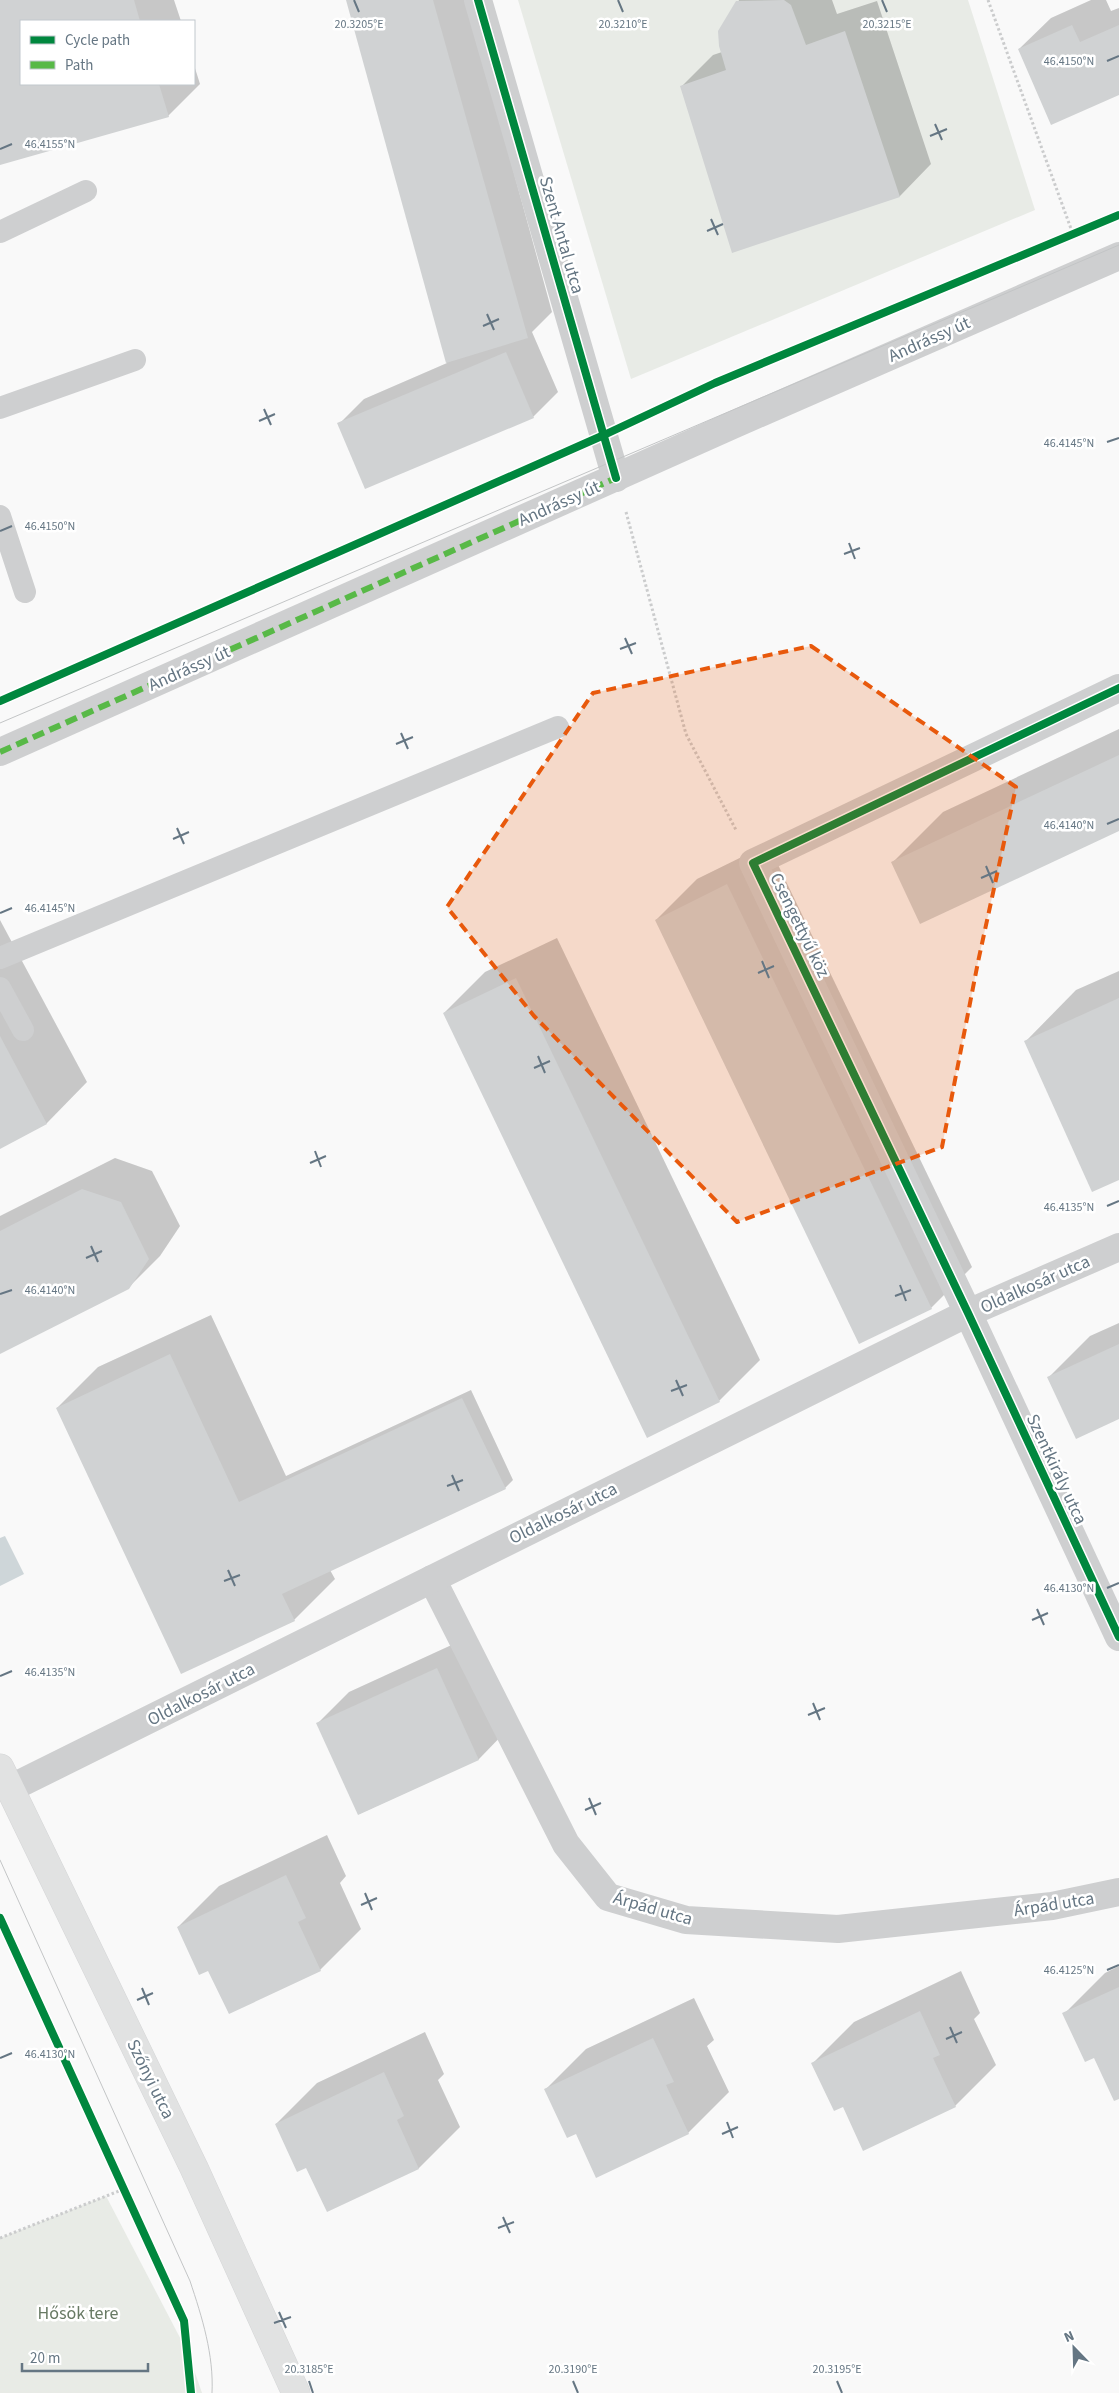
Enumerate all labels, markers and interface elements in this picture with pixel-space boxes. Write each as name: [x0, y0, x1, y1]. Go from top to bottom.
text: 20.3205°E: [334, 16, 384, 33]
text: 20.3210°E: [598, 16, 648, 33]
text: 20.3215°E: [862, 16, 912, 33]
legend: [20, 20, 195, 85]
text: Cycle path: [65, 30, 130, 51]
text: 46.4150°N: [1044, 53, 1094, 70]
text: Path: [65, 55, 93, 76]
text: 46.4155°N: [25, 136, 75, 153]
street label: Szent Antal utca: [533, 174, 590, 297]
street label: Andrássy út: [884, 310, 974, 369]
text: 46.4145°N: [1044, 435, 1094, 452]
street label: Andrássy út: [514, 474, 604, 533]
text: 46.4150°N: [25, 518, 75, 535]
street label: Andrássy út: [144, 639, 234, 698]
text: 46.4140°N: [1044, 817, 1094, 834]
street label: Csengettyű köz: [763, 869, 836, 982]
text: 46.4145°N: [25, 900, 75, 917]
text: 46.4135°N: [1044, 1199, 1094, 1216]
street label: Oldalkosár utca: [976, 1249, 1094, 1320]
text: 46.4140°N: [25, 1282, 75, 1299]
street label: Szentkirály utca: [1020, 1410, 1093, 1529]
street label: Oldalkosár utca: [505, 1476, 622, 1550]
text: 46.4130°N: [1044, 1580, 1094, 1597]
street label: Oldalkosár utca: [143, 1657, 259, 1732]
text: 46.4135°N: [25, 1664, 75, 1681]
street label: Árpád utca: [610, 1885, 695, 1932]
street label: Árpád utca: [1012, 1886, 1096, 1923]
text: 46.4125°N: [1044, 1962, 1094, 1979]
street label: Szőnyi utca: [120, 2035, 181, 2123]
text: 46.4130°N: [25, 2046, 75, 2063]
park label: Hősök tere: [37, 2301, 119, 2326]
north arrow: [1049, 2323, 1099, 2373]
text: N: [1061, 2326, 1078, 2348]
scale bar: [22, 2340, 149, 2372]
text: 20 m: [30, 2348, 60, 2369]
text: 20.3185°E: [284, 2361, 334, 2378]
text: 20.3190°E: [548, 2361, 598, 2378]
text: 20.3195°E: [812, 2361, 862, 2378]

